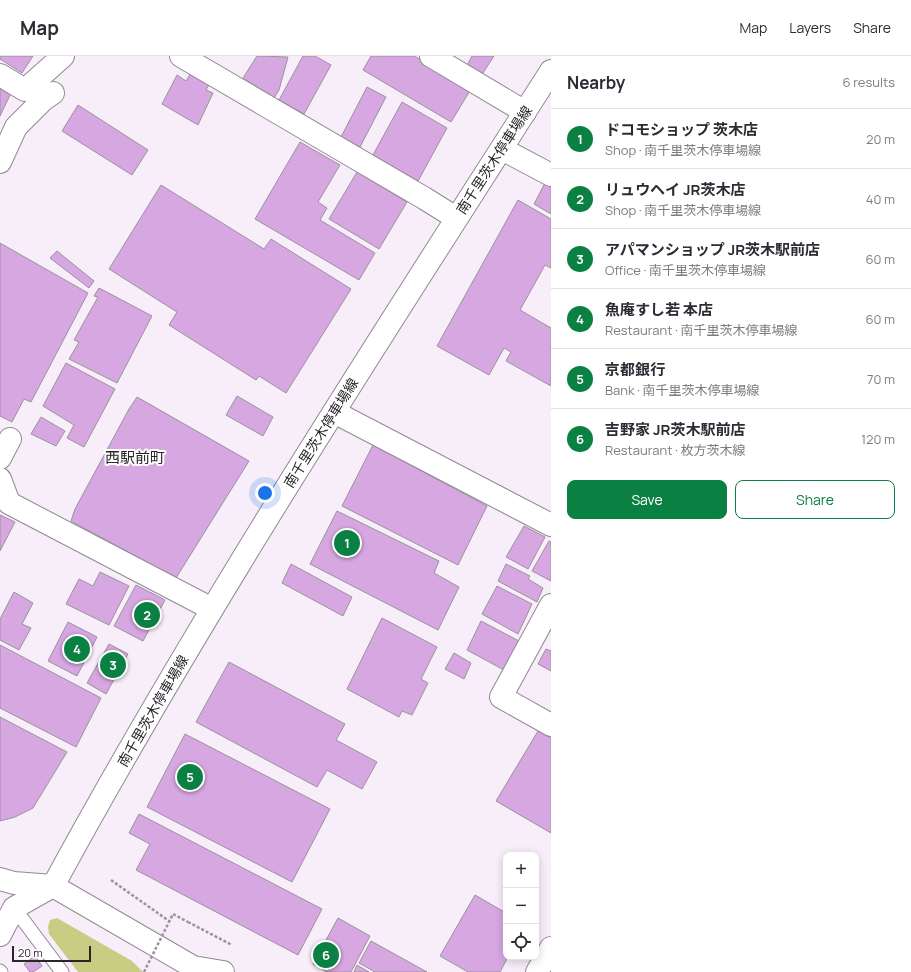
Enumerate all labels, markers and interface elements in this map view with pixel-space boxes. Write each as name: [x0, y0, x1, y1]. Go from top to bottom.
text: Map: [20, 15, 59, 41]
text: Map: [739, 18, 767, 37]
text: Layers: [789, 18, 831, 37]
text: Share: [853, 18, 891, 37]
text: Nearby: [567, 71, 625, 94]
text: 6 results: [843, 73, 895, 91]
street label: 南千里茨木停車場線: [451, 102, 536, 218]
text: ドコモショップ 茨木店: [605, 119, 758, 140]
text: 1: [577, 130, 583, 148]
text: 20 m: [866, 130, 895, 148]
text: Shop · 南千里茨木停車場線: [605, 141, 761, 159]
text: リュウヘイ JR茨木店: [605, 179, 745, 200]
text: 2: [576, 190, 584, 208]
text: 40 m: [866, 190, 895, 208]
text: Shop · 南千里茨木停車場線: [605, 201, 761, 219]
text: アパマンショップ JR茨木駅前店: [605, 239, 820, 260]
text: 3: [576, 250, 584, 268]
text: 60 m: [865, 250, 895, 268]
text: Office · 南千里茨木停車場線: [605, 261, 766, 279]
text: 魚庵すし若 本店: [605, 299, 713, 320]
text: 4: [576, 310, 584, 328]
text: 60 m: [865, 310, 895, 328]
text: Restaurant · 南千里茨木停車場線: [605, 321, 798, 339]
text: 京都銀行: [605, 359, 665, 380]
text: 5: [576, 370, 584, 388]
text: 70 m: [867, 370, 895, 388]
street label: 南千里茨木停車場線: [279, 374, 362, 491]
text: Bank · 南千里茨木停車場線: [605, 381, 760, 399]
text: 吉野家 JR茨木駅前店: [605, 419, 745, 440]
text: 6: [576, 430, 584, 448]
text: 120 m: [861, 430, 895, 448]
text: Restaurant · 枚方茨木線: [605, 441, 746, 459]
district label: 西駅前町: [105, 447, 165, 468]
button: Save: [567, 480, 727, 519]
button: Share: [735, 480, 895, 519]
your location: [255, 483, 275, 503]
pin: 1: [334, 528, 360, 558]
pin: 2: [134, 600, 160, 630]
pin: 4: [64, 634, 90, 664]
pin: 3: [100, 650, 126, 680]
street label: 南千里茨木停車場線: [113, 651, 192, 770]
pin: 5: [177, 762, 203, 792]
map controls: [503, 852, 539, 960]
button: +: [503, 852, 539, 888]
button: −: [503, 888, 539, 924]
button: locate: [503, 924, 539, 960]
pin: 6: [313, 940, 339, 970]
scale bar: [12, 944, 91, 963]
text: 20 m: [18, 945, 43, 960]

